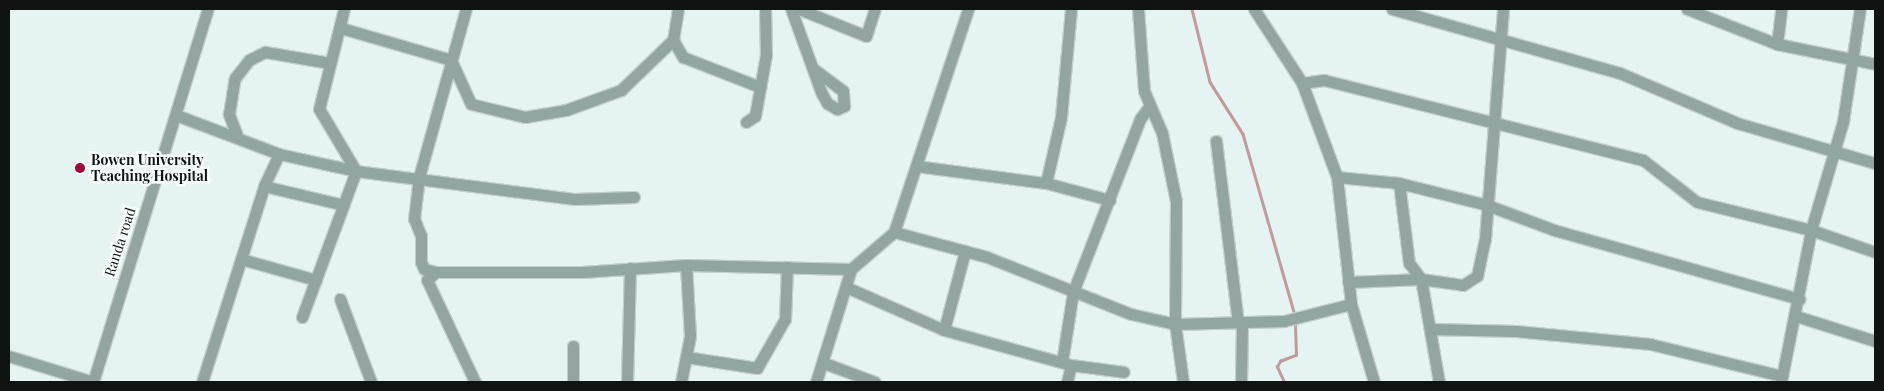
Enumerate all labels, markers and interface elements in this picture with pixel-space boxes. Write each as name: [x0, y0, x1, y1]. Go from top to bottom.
place label: Bowen University Teaching Hospital: [91, 152, 208, 184]
marker: Bowen University Teaching Hospital: [73, 161, 87, 175]
street label: Randa road: [101, 205, 139, 279]

